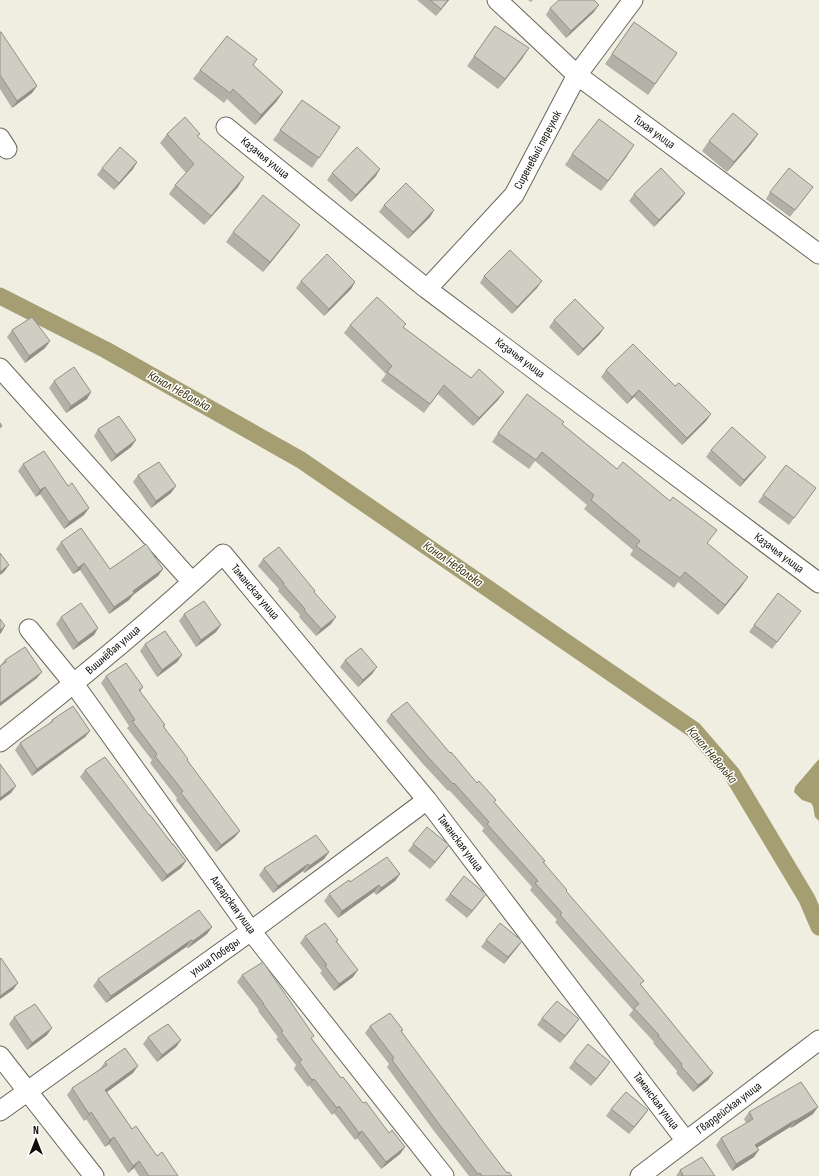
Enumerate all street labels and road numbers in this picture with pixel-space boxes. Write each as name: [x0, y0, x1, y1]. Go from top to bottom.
street label: Сиреневый переулок: [511, 108, 565, 192]
street label: Тихая улица: [630, 112, 678, 152]
street label: Казачья улица: [238, 134, 293, 182]
street label: Казачья улица: [492, 334, 548, 382]
street label: Казачья улица: [751, 529, 807, 577]
street label: Таманская улица: [227, 561, 283, 623]
street label: Вишнёвая улица: [83, 622, 144, 678]
street label: Таманская улица: [434, 811, 487, 875]
street label: Ангарская улица: [206, 872, 259, 937]
street label: улица Победы: [187, 934, 243, 980]
street label: Таманская улица: [630, 1069, 683, 1133]
street label: Гвардейская улица: [693, 1078, 765, 1137]

